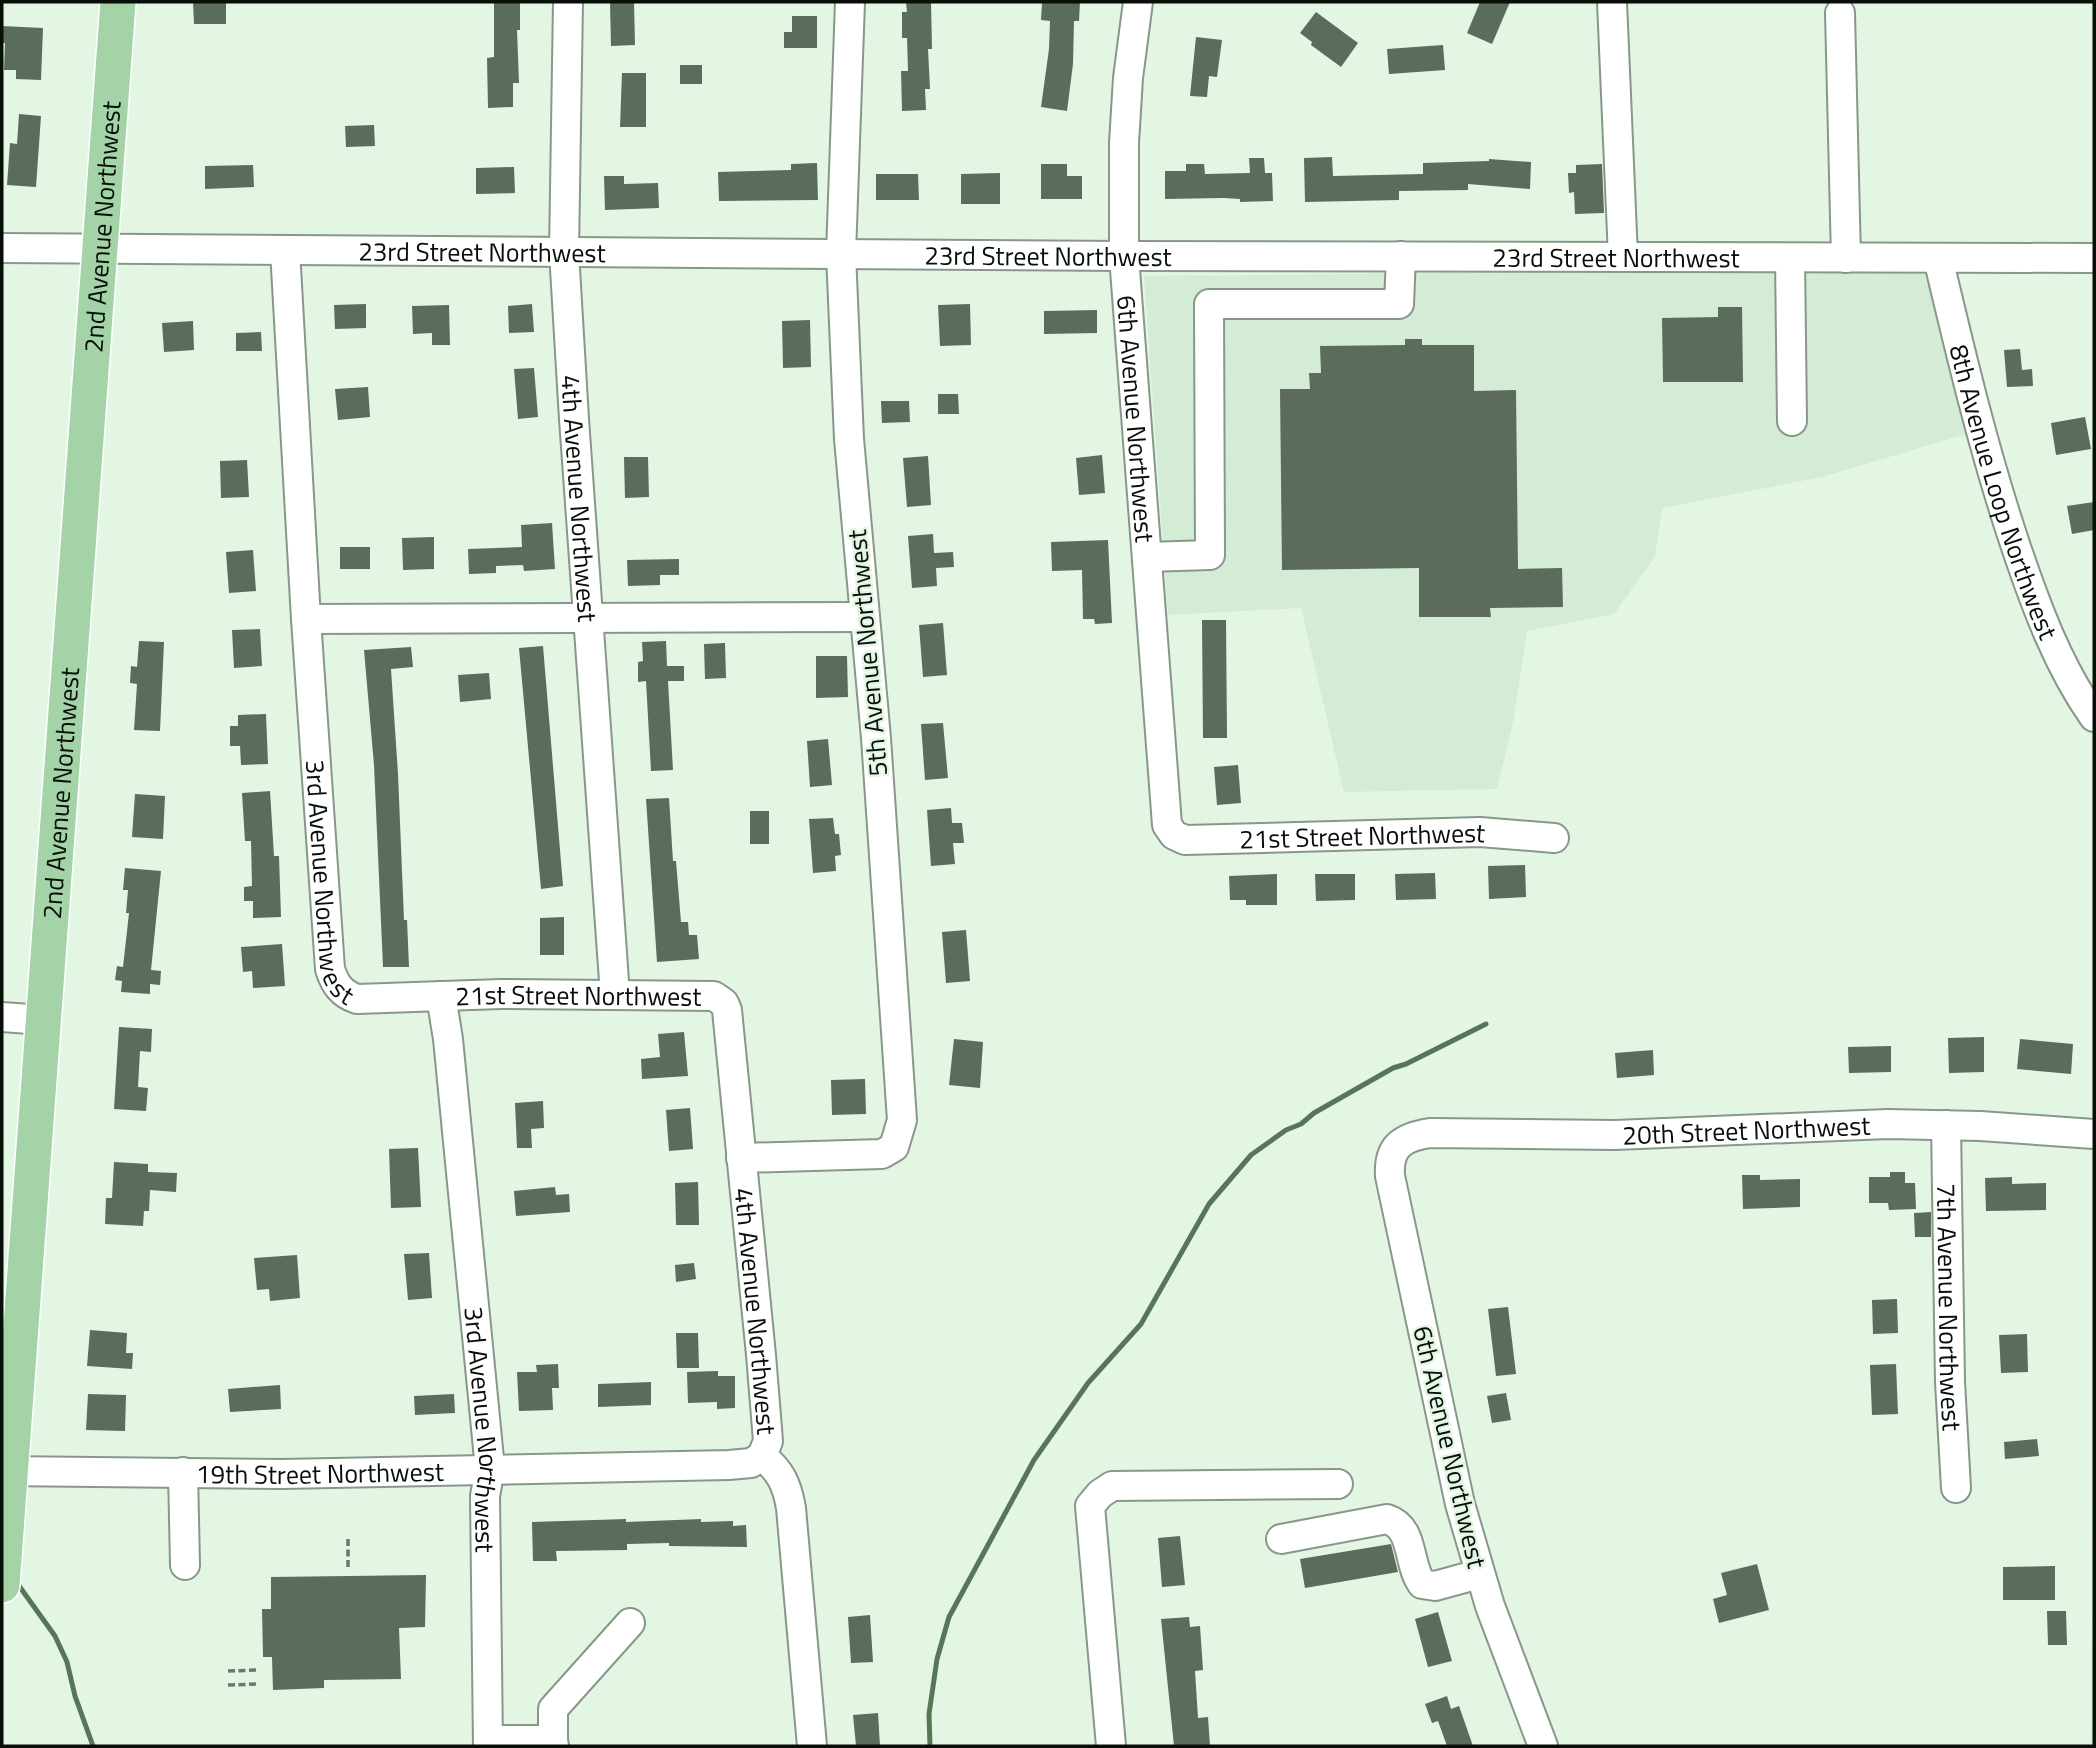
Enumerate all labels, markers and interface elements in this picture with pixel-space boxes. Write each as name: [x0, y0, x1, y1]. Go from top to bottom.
street label: 2nd Avenue Northwest: [73, 99, 130, 354]
street label: 23rd Street Northwest: [358, 231, 606, 272]
street label: 23rd Street Northwest: [924, 235, 1172, 276]
street label: 23rd Street Northwest: [1492, 237, 1740, 277]
street label: 6th Avenue Northwest: [1108, 294, 1165, 544]
street label: 8th Avenue Loop Northwest: [1940, 340, 2068, 646]
street label: 4th Avenue Northwest: [552, 374, 608, 623]
street label: 5th Avenue Northwest: [837, 528, 897, 778]
street label: 2nd Avenue Northwest: [31, 666, 89, 920]
street label: 3rd Avenue Northwest: [296, 758, 362, 1014]
street label: 21st Street Northwest: [1239, 812, 1487, 858]
street label: 21st Street Northwest: [455, 974, 702, 1015]
street label: 20th Street Northwest: [1622, 1105, 1871, 1154]
street label: 7th Avenue Northwest: [1927, 1183, 1972, 1432]
street label: 4th Avenue Northwest: [725, 1186, 787, 1436]
street label: 3rd Avenue Northwest: [455, 1305, 510, 1553]
street label: 6th Avenue Northwest: [1403, 1322, 1497, 1572]
street label: 19th Street Northwest: [196, 1451, 444, 1494]

